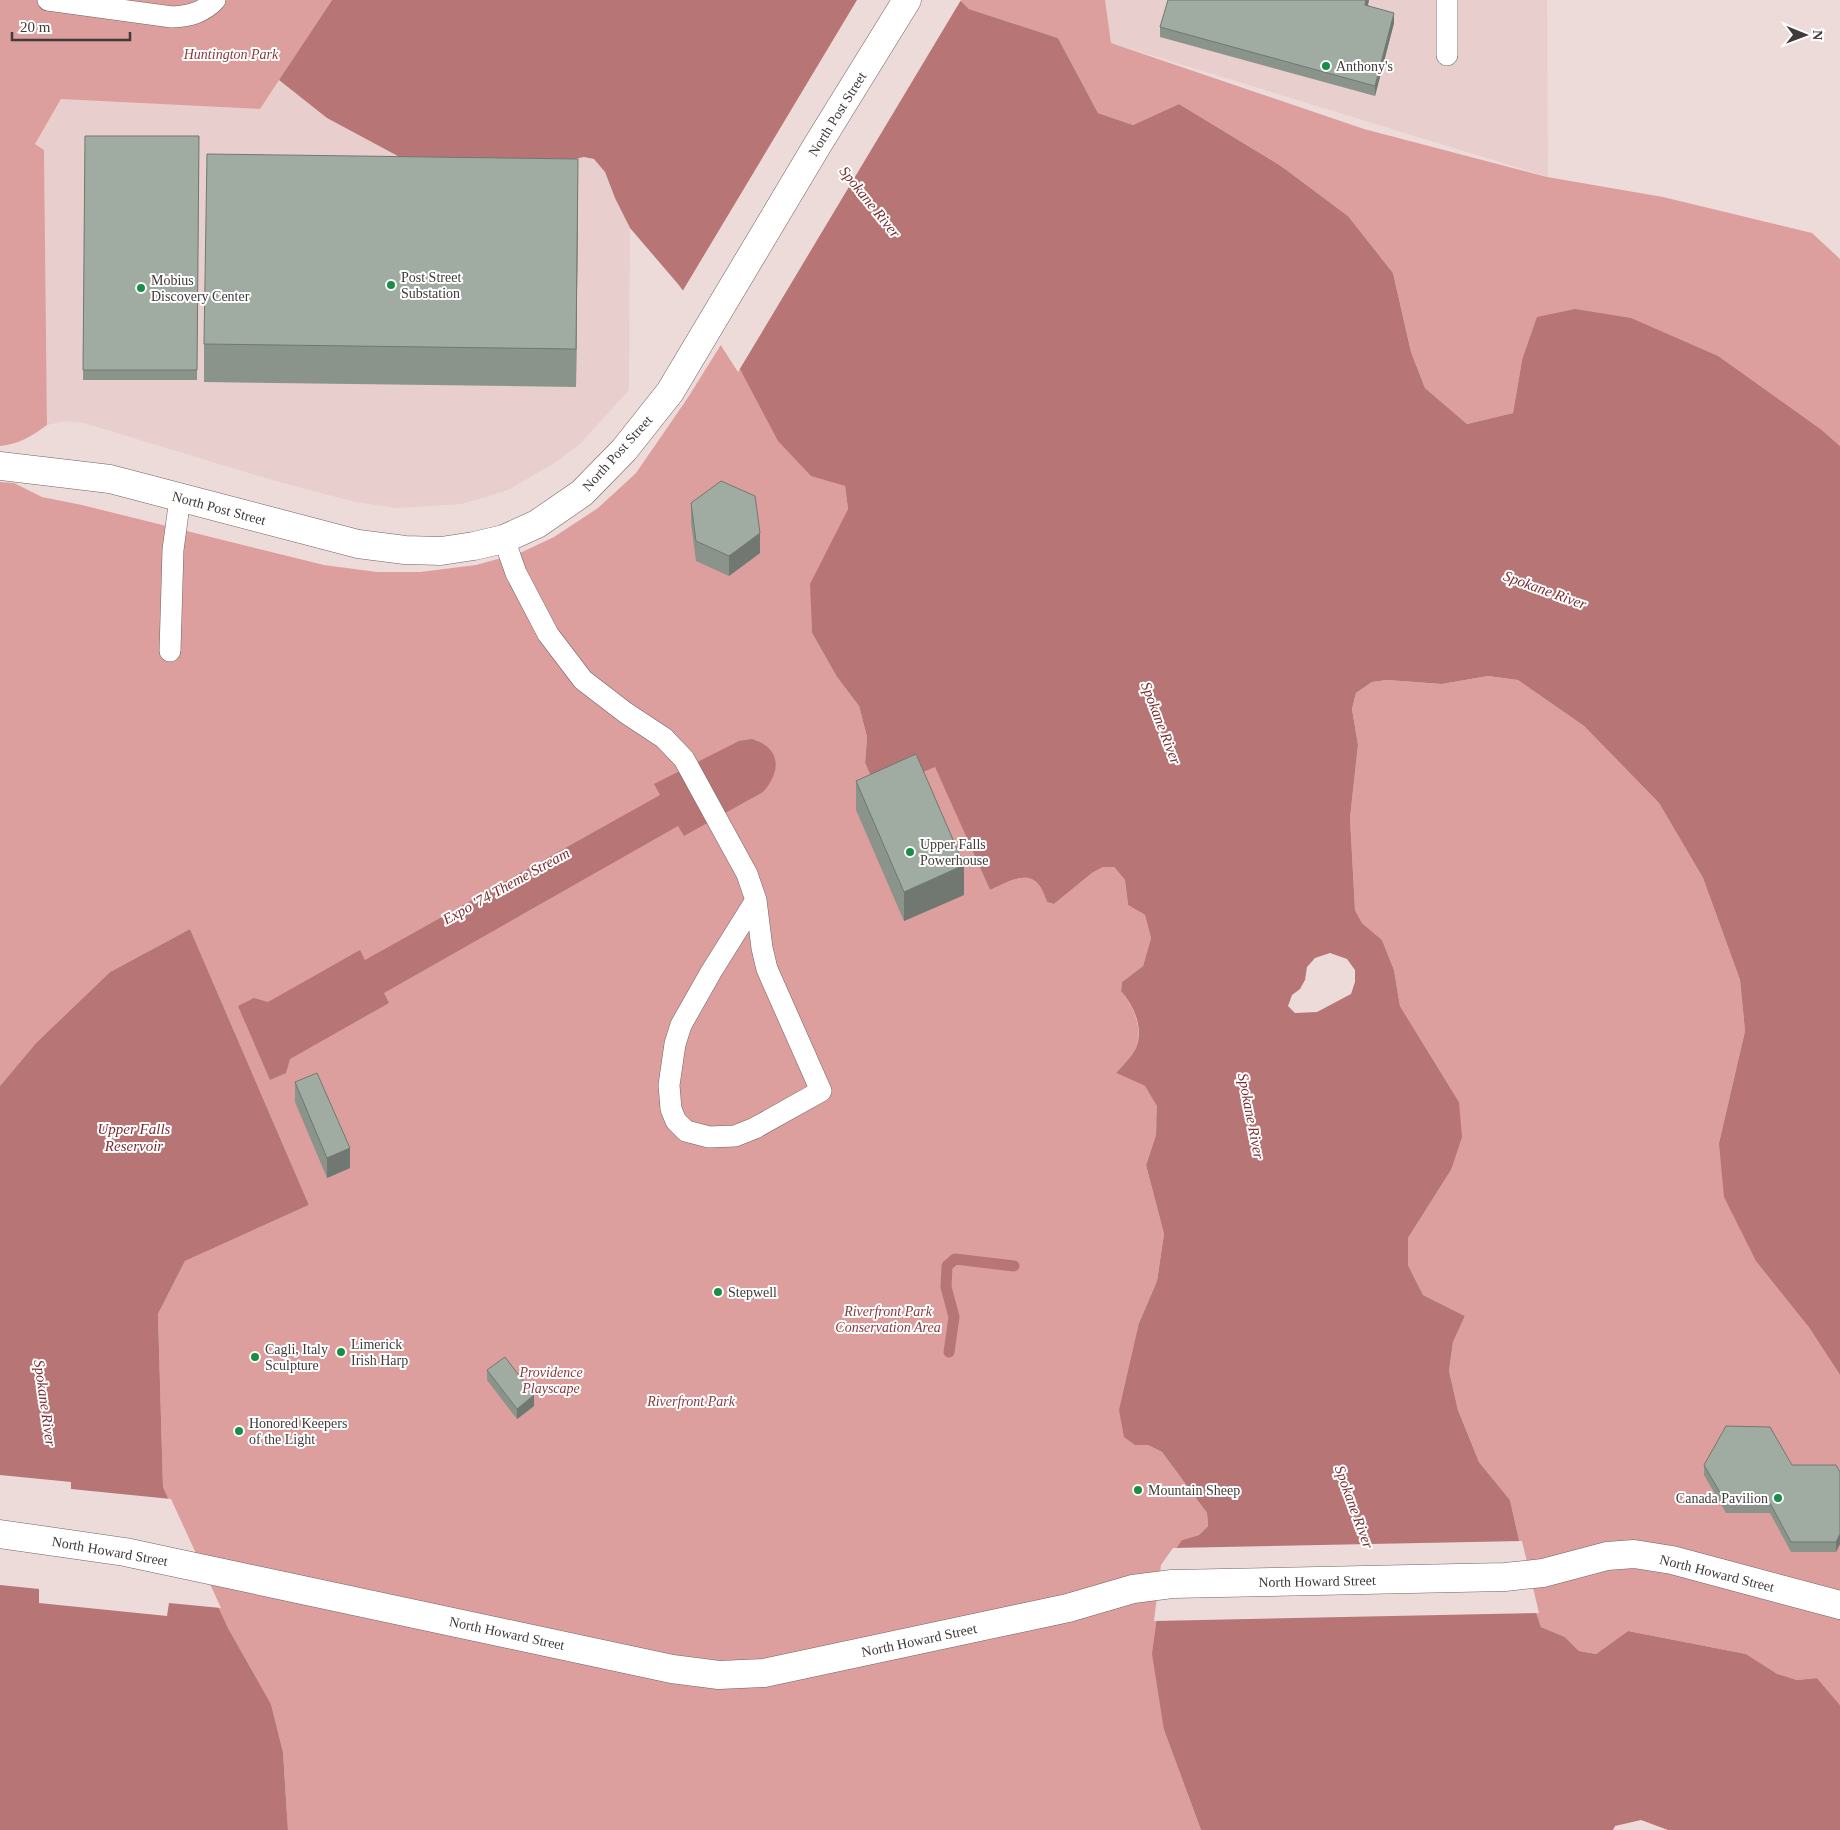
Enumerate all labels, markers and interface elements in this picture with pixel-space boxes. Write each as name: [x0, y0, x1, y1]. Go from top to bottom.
scale bar: [12, 10, 130, 42]
north arrow: [1780, 10, 1830, 60]
text: 20 m: [20, 19, 51, 35]
text: N: [1810, 30, 1825, 40]
park label: Huntington Park: [183, 47, 279, 62]
place label: Anthony's: [1336, 59, 1393, 74]
marker: Anthony's: [1320, 60, 1332, 72]
street label: North Post Street: [806, 69, 869, 159]
water label: Spokane River: [836, 163, 904, 241]
place label: Post Street Substation: [401, 270, 461, 301]
place label: Mobius Discovery Center: [151, 273, 250, 304]
marker: Post Street Substation: [385, 279, 397, 291]
marker: Mobius Discovery Center: [135, 282, 147, 294]
street label: North Post Street: [580, 412, 655, 494]
street label: North Post Street: [170, 489, 267, 528]
water label: Spokane River: [1501, 568, 1589, 612]
water label: Spokane River: [1138, 679, 1184, 767]
place label: Upper Falls Powerhouse: [920, 837, 988, 868]
water label: Expo '74 Theme Stream: [439, 844, 572, 928]
marker: Upper Falls Powerhouse: [904, 846, 916, 858]
water label: Spokane River: [1235, 1072, 1267, 1160]
water label: Upper Falls Reservoir: [98, 1121, 171, 1154]
place label: Stepwell: [728, 1285, 777, 1300]
marker: Stepwell: [712, 1286, 724, 1298]
park label: Riverfront Park Conservation Area: [835, 1304, 941, 1335]
place label: Limerick Irish Harp: [351, 1337, 408, 1368]
place label: Cagli, Italy Sculpture: [265, 1342, 328, 1373]
marker: Limerick Irish Harp: [335, 1346, 347, 1358]
marker: Cagli, Italy Sculpture: [249, 1351, 261, 1363]
water label: Spokane River: [31, 1359, 59, 1447]
park label: Providence Playscape: [518, 1365, 583, 1396]
park label: Riverfront Park: [646, 1394, 736, 1409]
place label: Honored Keepers of the Light: [249, 1416, 347, 1447]
marker: Honored Keepers of the Light: [233, 1425, 245, 1437]
water label: Spokane River: [1332, 1463, 1376, 1551]
place label: Mountain Sheep: [1148, 1483, 1240, 1498]
marker: Mountain Sheep: [1132, 1484, 1144, 1496]
place label: Canada Pavilion: [1676, 1491, 1768, 1506]
marker: Canada Pavilion: [1772, 1492, 1784, 1504]
street label: North Howard Street: [51, 1534, 169, 1569]
street label: North Howard Street: [1658, 1552, 1776, 1595]
street label: North Howard Street: [1258, 1573, 1376, 1590]
street label: North Howard Street: [448, 1614, 566, 1653]
street label: North Howard Street: [860, 1621, 978, 1660]

